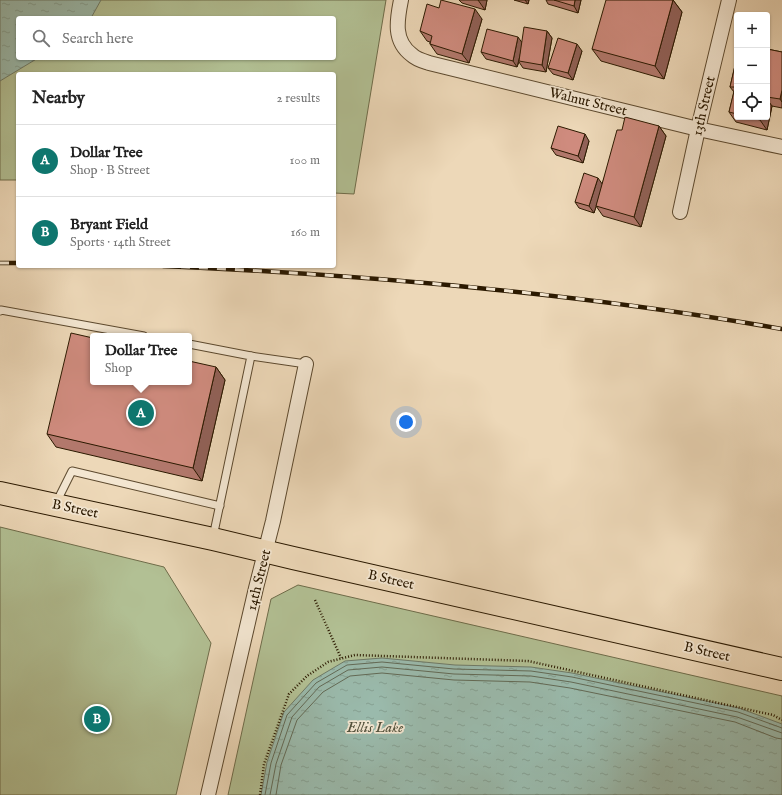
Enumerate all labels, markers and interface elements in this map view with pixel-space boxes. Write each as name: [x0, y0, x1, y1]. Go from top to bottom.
map controls: [734, 12, 770, 120]
button: +: [734, 12, 770, 48]
search box: [16, 16, 336, 60]
icon: search: [30, 27, 52, 49]
text: Search here: [62, 29, 133, 48]
button: −: [734, 48, 770, 84]
street label: 13th Street: [688, 74, 720, 138]
street label: Walnut Street: [547, 84, 629, 120]
button: locate: [734, 84, 770, 120]
text: Nearby: [32, 88, 85, 109]
text: 2 results: [276, 90, 320, 107]
text: Dollar Tree: [70, 143, 143, 162]
text: A: [41, 152, 49, 169]
text: 100 m: [290, 152, 320, 169]
text: Shop · B Street: [70, 162, 150, 179]
text: Bryant Field: [70, 215, 148, 234]
text: B: [41, 224, 49, 241]
text: 160 m: [290, 224, 320, 241]
text: Sports · 14th Street: [70, 234, 171, 251]
popup: [90, 333, 192, 385]
text: Dollar Tree: [105, 341, 177, 360]
text: Shop: [105, 360, 132, 377]
pin: A: [128, 398, 154, 428]
your location: [396, 412, 416, 432]
street label: B Street: [50, 495, 100, 523]
street label: 14th Street: [243, 547, 275, 612]
street label: B Street: [366, 566, 416, 594]
street label: B Street: [682, 638, 732, 666]
pin: B: [84, 704, 110, 734]
water label: Ellis Lake: [346, 718, 403, 737]

